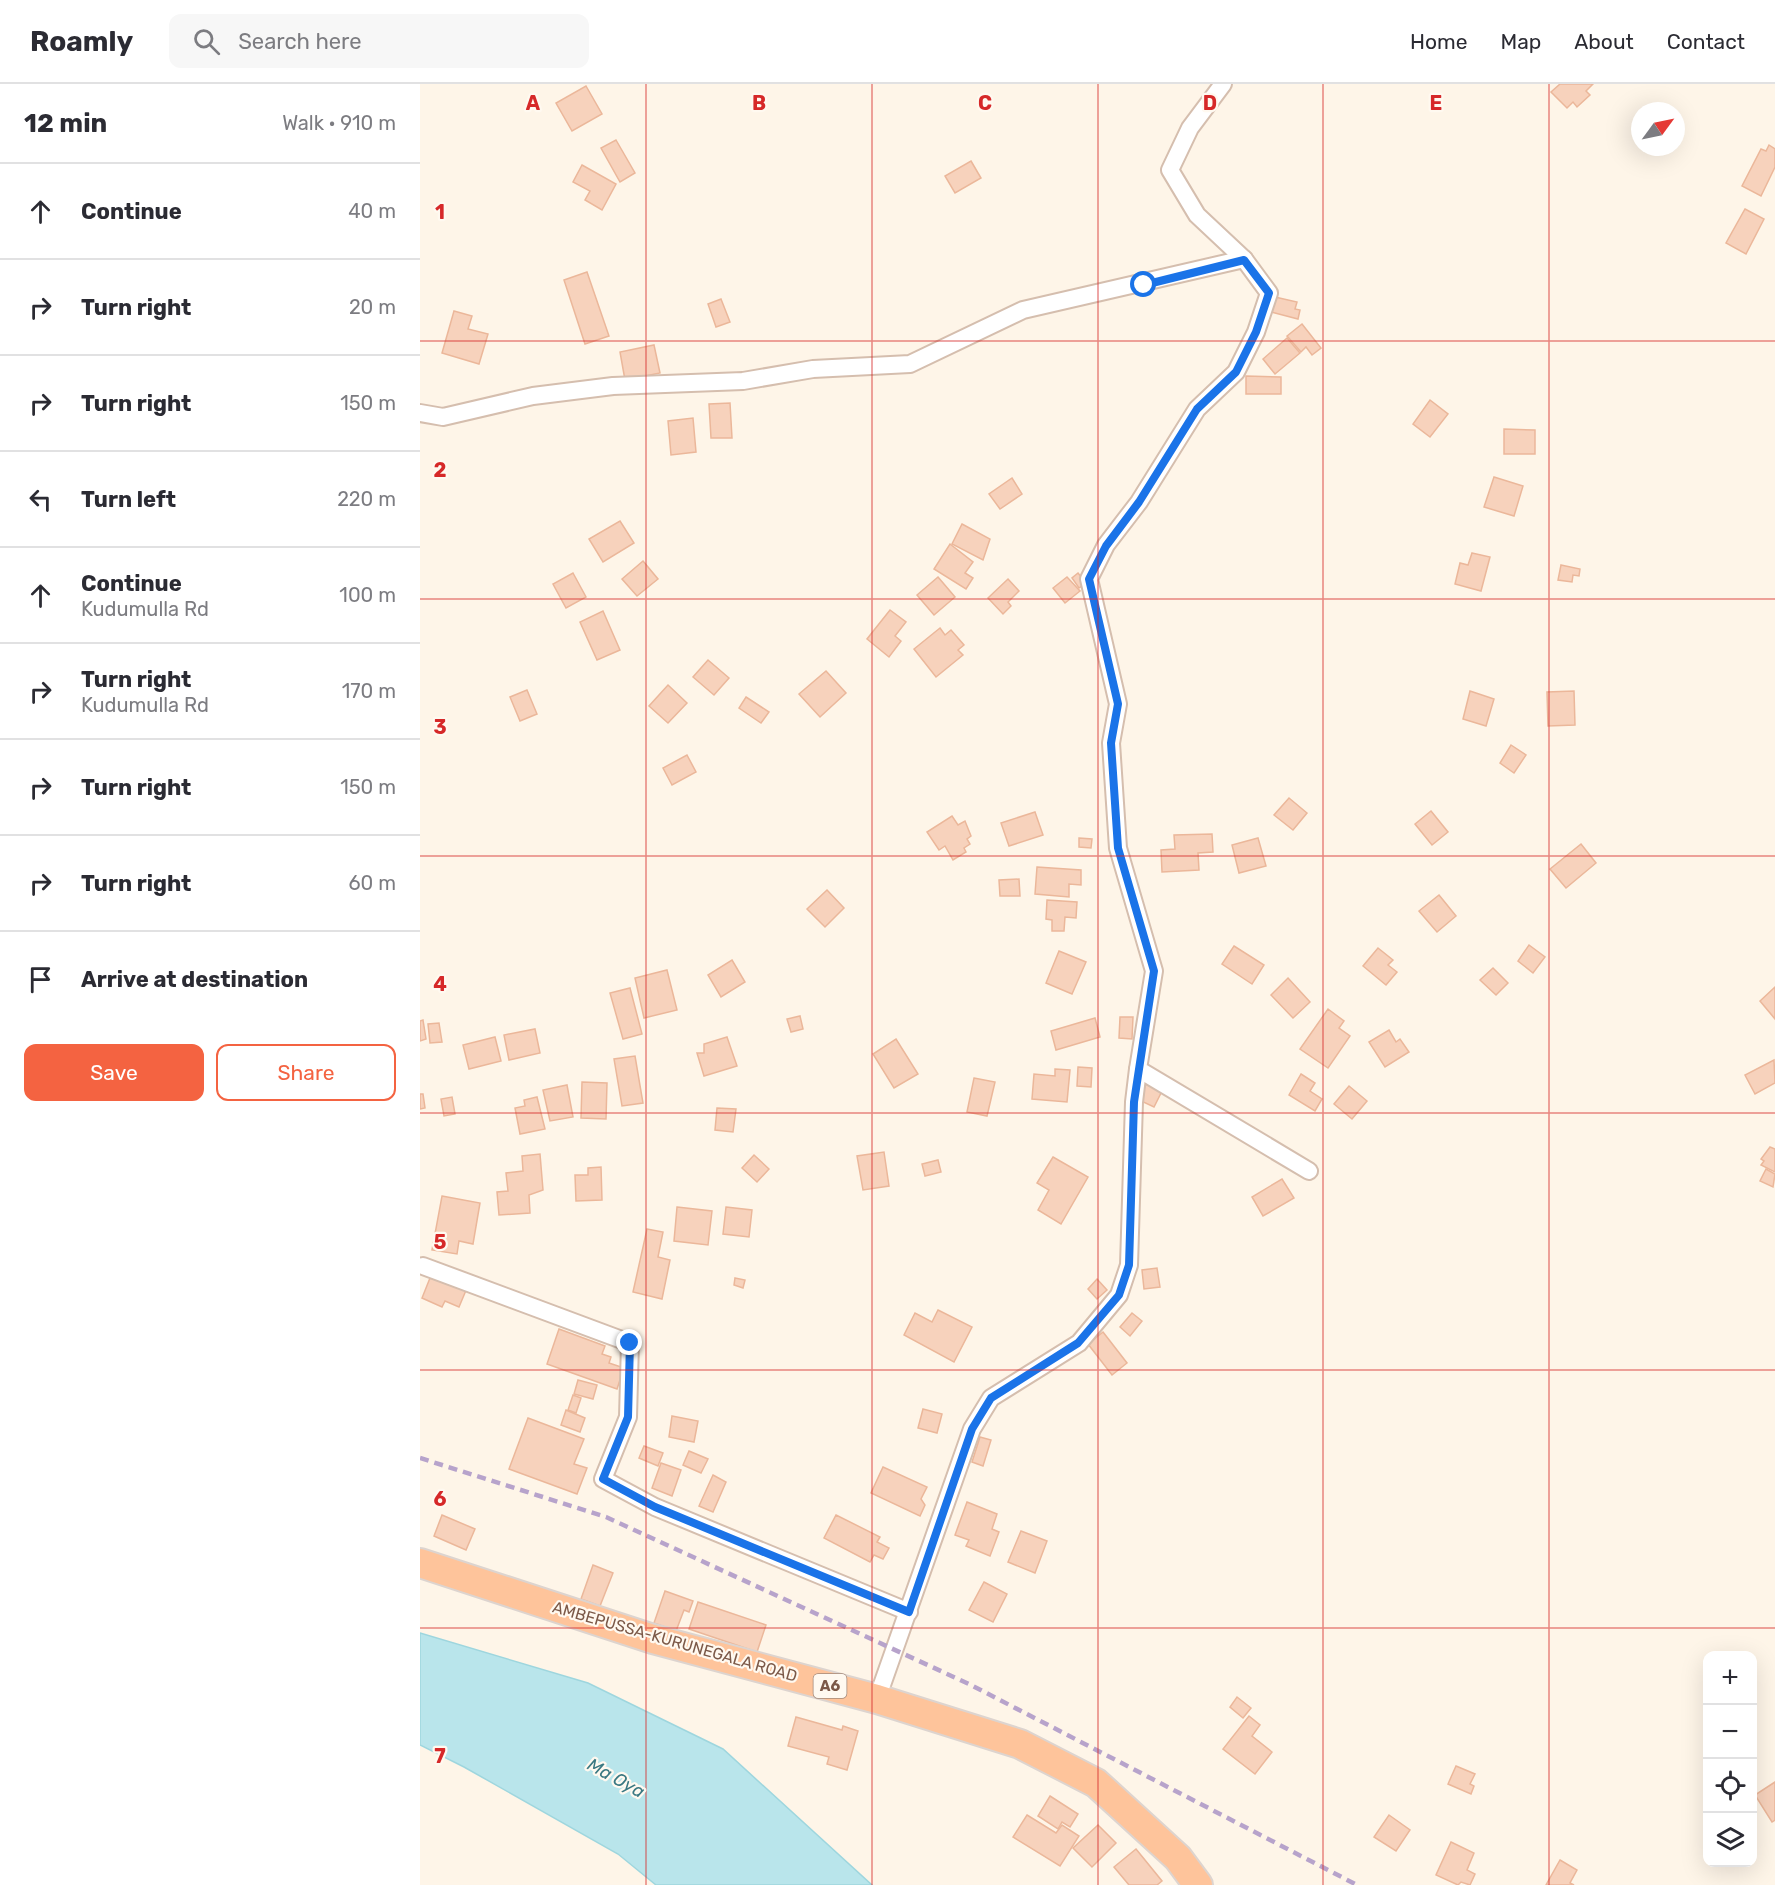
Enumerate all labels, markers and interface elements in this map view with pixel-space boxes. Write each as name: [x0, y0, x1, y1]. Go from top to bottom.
search box: [169, 14, 589, 68]
text: Roamly: [30, 25, 133, 58]
icon: search: [190, 25, 223, 58]
text: Search here: [238, 28, 362, 55]
text: Home: [1410, 29, 1467, 54]
text: Map: [1500, 29, 1541, 54]
text: About: [1574, 29, 1634, 54]
text: Contact: [1667, 29, 1745, 54]
text: A: [526, 91, 541, 115]
text: B: [752, 91, 766, 115]
text: C: [978, 91, 992, 115]
text: D: [1203, 91, 1217, 115]
text: E: [1430, 91, 1442, 115]
north arrow: [1631, 102, 1685, 156]
text: 12 min: [24, 108, 107, 139]
text: Walk · 910 m: [282, 111, 396, 135]
icon: ahead: [24, 195, 57, 228]
text: Continue: [81, 198, 182, 225]
text: 40 m: [348, 199, 396, 223]
text: 1: [435, 200, 445, 224]
route start: [1130, 271, 1156, 297]
icon: right: [24, 291, 57, 324]
text: Turn right: [81, 294, 191, 321]
text: 20 m: [349, 295, 396, 319]
icon: right: [24, 387, 57, 420]
text: Turn right: [81, 390, 191, 417]
text: 150 m: [340, 391, 396, 415]
text: 2: [434, 458, 447, 482]
icon: left: [24, 483, 57, 516]
text: Turn left: [81, 486, 176, 513]
text: 220 m: [337, 487, 396, 511]
text: Continue: [81, 570, 182, 597]
icon: ahead: [24, 579, 57, 612]
text: 100 m: [339, 583, 396, 607]
text: Kudumulla Rd: [81, 597, 209, 621]
text: Turn right: [81, 666, 191, 693]
icon: right: [24, 675, 57, 708]
text: 170 m: [342, 679, 396, 703]
text: Kudumulla Rd: [81, 693, 209, 717]
text: 3: [433, 715, 447, 739]
icon: right: [24, 771, 57, 804]
text: Turn right: [81, 774, 191, 801]
text: 150 m: [340, 775, 396, 799]
icon: right: [24, 867, 57, 900]
text: Turn right: [81, 870, 191, 897]
text: 60 m: [349, 871, 396, 895]
icon: arrive: [24, 963, 57, 996]
text: Arrive at destination: [81, 966, 308, 993]
text: 4: [433, 972, 447, 996]
button: Save: [24, 1044, 204, 1101]
button: Share: [216, 1044, 396, 1101]
text: 5: [434, 1230, 447, 1254]
route end: [616, 1329, 642, 1355]
text: 6: [433, 1487, 447, 1511]
street label: AMBEPUSSA-KURUNEGALA ROAD: [550, 1597, 799, 1686]
map controls: [1703, 1651, 1757, 1867]
button: +: [1703, 1651, 1757, 1705]
road number: A6: [814, 1674, 846, 1698]
button: −: [1703, 1705, 1757, 1759]
text: 7: [434, 1744, 446, 1768]
water label: Ma Oya: [583, 1753, 649, 1803]
button: locate: [1703, 1759, 1757, 1813]
button: layers: [1703, 1813, 1757, 1867]

